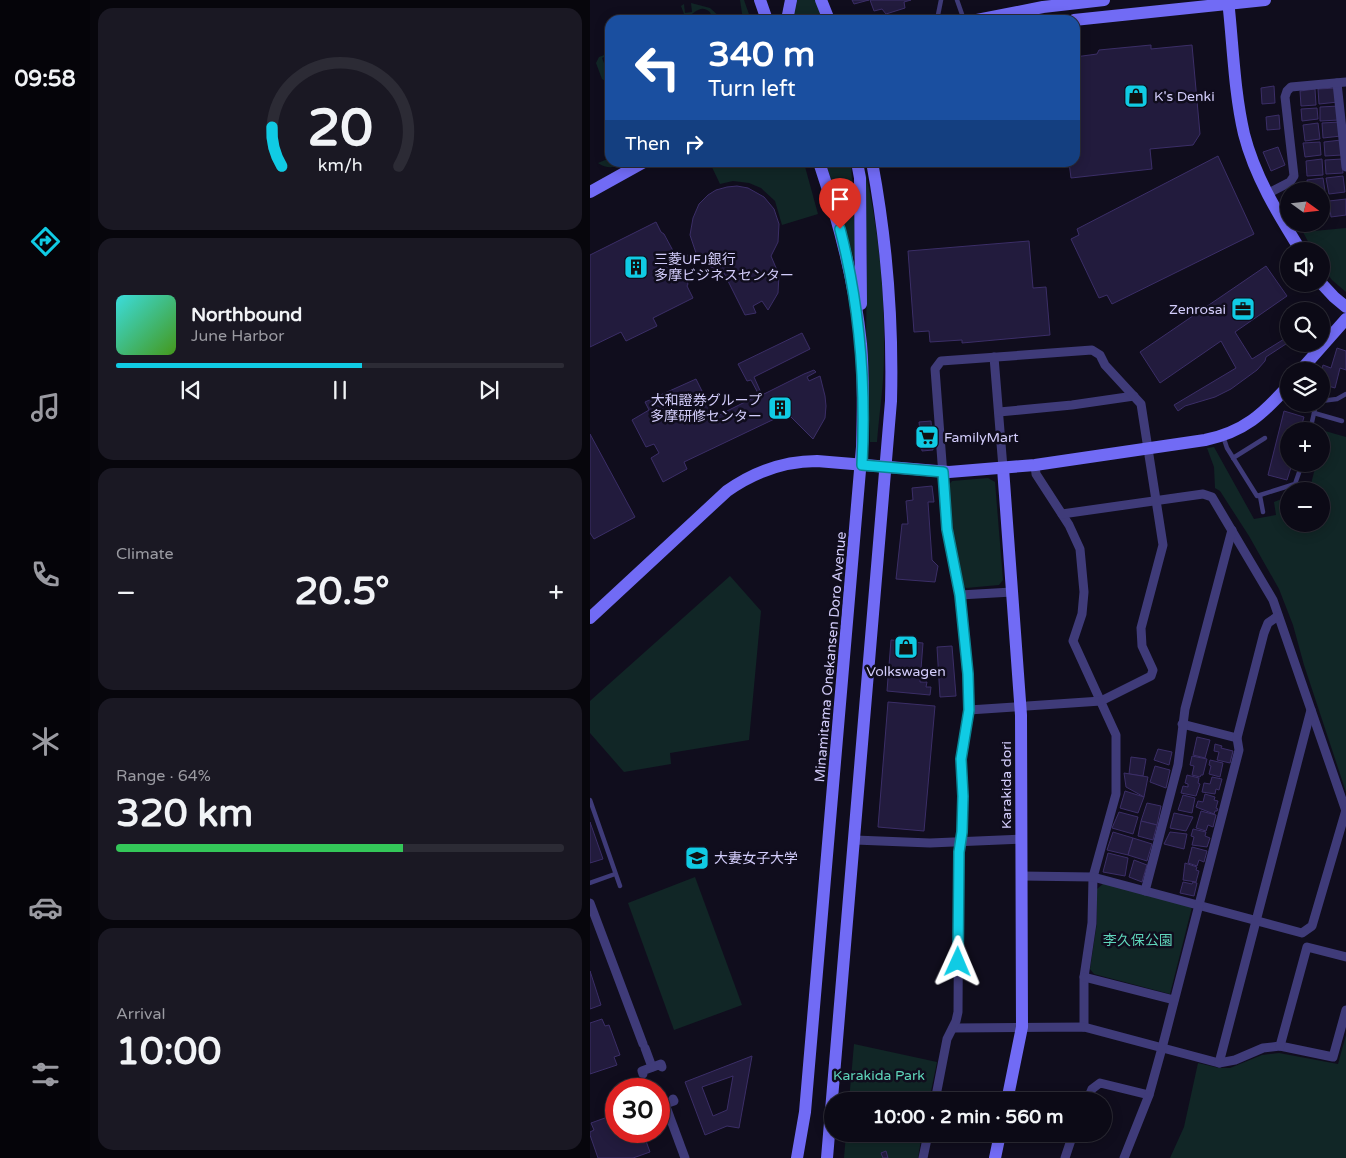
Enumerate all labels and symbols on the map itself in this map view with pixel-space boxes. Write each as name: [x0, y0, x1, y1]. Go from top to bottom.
shop icon: K's Denki: [1123, 83, 1149, 109]
place label: K's Denki: [1154, 88, 1215, 105]
pin: [819, 178, 861, 229]
north arrow: [1280, 182, 1330, 232]
place label: 三菱UFJ銀行 多摩ビジネスセンター: [654, 251, 794, 284]
building icon: 三菱UFJ銀行 多摩ビジネスセンター: [623, 254, 649, 280]
office icon: Zenrosai: [1230, 296, 1256, 322]
place label: Zenrosai: [1169, 301, 1226, 318]
place label: 大和證券グループ 多摩研修センター: [650, 392, 762, 425]
building icon: 大和證券グループ 多摩研修センター: [767, 395, 793, 421]
supermarket icon: FamilyMart: [914, 424, 940, 450]
place label: FamilyMart: [944, 429, 1019, 446]
street label: Minamitama Onekansen Doro Avenue: [811, 531, 850, 783]
shop icon: Volkswagen: [893, 634, 919, 660]
place label: Volkswagen: [866, 663, 946, 680]
street label: Karakida dori: [998, 741, 1015, 829]
school or university icon: 大妻女子大学: [684, 845, 710, 871]
place label: 大妻女子大学: [714, 850, 798, 867]
park label: 李久保公園: [1103, 932, 1173, 949]
position arrow: [931, 935, 983, 987]
park label: Karakida Park: [833, 1067, 925, 1084]
speed limit sign: 30: [605, 1078, 670, 1143]

